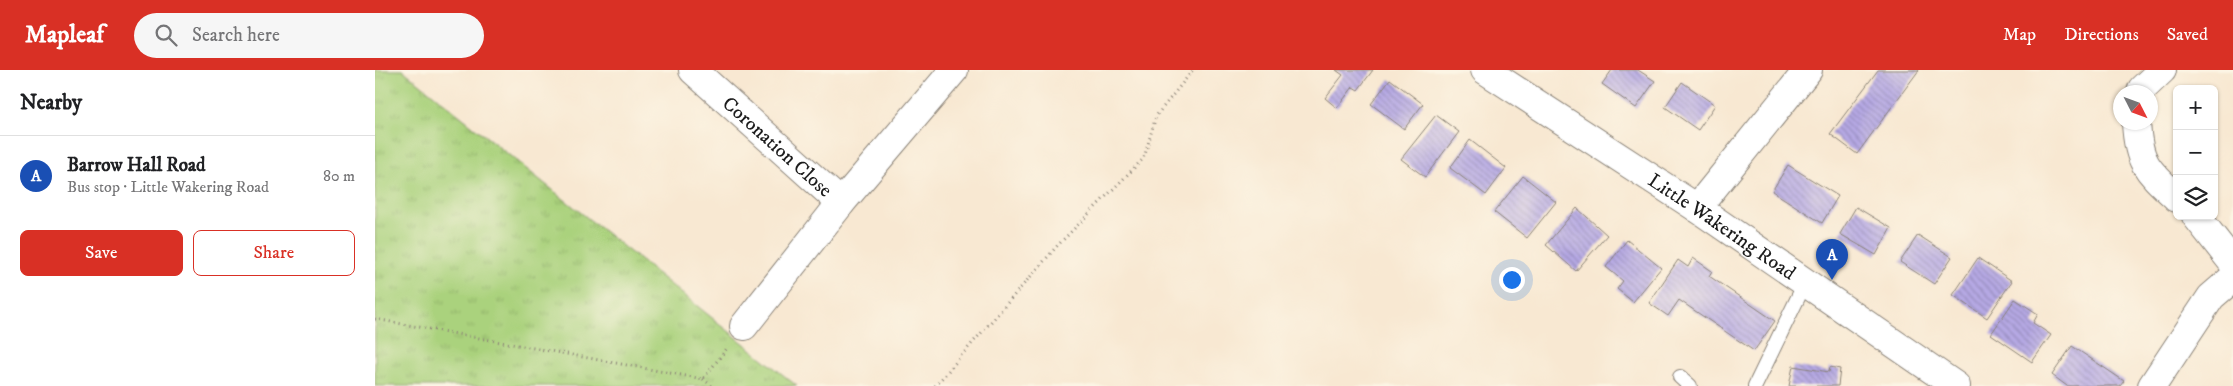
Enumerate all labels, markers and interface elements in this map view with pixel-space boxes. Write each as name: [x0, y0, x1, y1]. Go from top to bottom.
search box: [134, 13, 484, 58]
text: Mapleaf: [25, 20, 104, 50]
icon: search: [152, 21, 180, 49]
text: Search here: [192, 24, 280, 47]
text: Map: [2003, 24, 2036, 46]
text: Directions: [2064, 24, 2139, 46]
text: Saved: [2167, 24, 2208, 46]
north arrow: [2113, 85, 2158, 130]
map controls: [2173, 85, 2218, 220]
button: +: [2173, 85, 2218, 130]
text: Nearby: [20, 90, 82, 116]
street label: Coronation Close: [717, 92, 837, 203]
button: −: [2173, 130, 2218, 175]
text: Barrow Hall Road: [67, 154, 206, 177]
text: A: [31, 166, 41, 186]
text: 80 m: [323, 166, 355, 186]
street label: Little Wakering Road: [1643, 169, 1800, 286]
button: layers: [2173, 175, 2218, 220]
text: Bus stop · Little Wakering Road: [67, 177, 269, 197]
button: Save: [20, 230, 183, 276]
button: Share: [193, 230, 355, 276]
pin: A: [1816, 239, 1848, 280]
your location: [1499, 267, 1525, 293]

